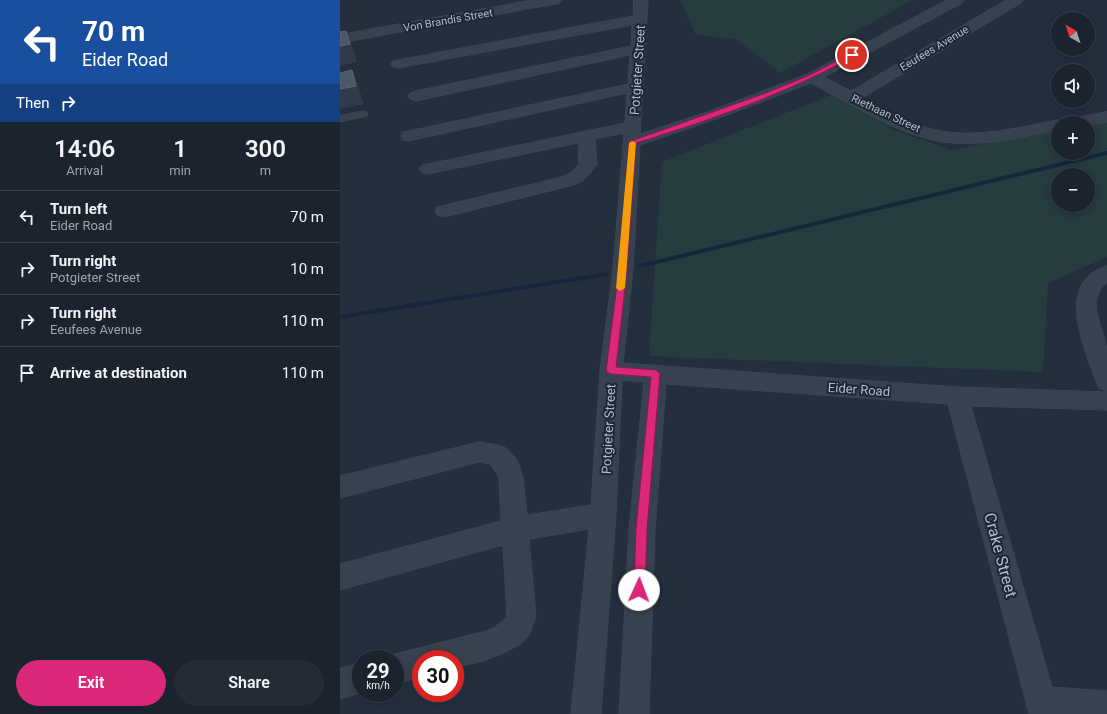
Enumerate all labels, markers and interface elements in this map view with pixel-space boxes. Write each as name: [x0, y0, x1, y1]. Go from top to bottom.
street label: Von Brandis Street: [402, 6, 494, 35]
north arrow: [1051, 12, 1095, 56]
map controls: [1051, 12, 1095, 212]
text: 70 m: [82, 15, 145, 48]
icon: left: [16, 16, 68, 68]
street label: Eeufees Avenue: [898, 23, 971, 74]
street label: Potgieter Street: [627, 25, 648, 116]
pin: [835, 38, 869, 72]
icon: arrive: [841, 44, 863, 66]
text: Eider Road: [82, 49, 168, 70]
button: sound: [1051, 64, 1095, 108]
icon: right: [57, 92, 79, 114]
street label: Riethaan Street: [849, 92, 923, 135]
text: Then: [16, 94, 49, 112]
button: +: [1051, 116, 1095, 160]
text: 14:06: [54, 135, 115, 163]
text: 1: [173, 135, 187, 163]
text: 300: [245, 135, 286, 163]
text: Arrival: [66, 163, 103, 178]
text: min: [169, 163, 191, 178]
text: m: [260, 163, 271, 178]
button: −: [1051, 168, 1095, 212]
text: Turn left: [50, 200, 107, 218]
icon: left: [16, 206, 38, 228]
text: 70 m: [290, 208, 324, 226]
text: Eider Road: [50, 218, 112, 233]
text: Turn right: [50, 252, 116, 270]
icon: right: [16, 258, 38, 280]
text: 10 m: [290, 260, 324, 278]
text: Potgieter Street: [50, 270, 140, 285]
text: Turn right: [50, 304, 116, 322]
icon: right: [16, 310, 38, 332]
text: 110 m: [282, 312, 324, 330]
text: Eeufees Avenue: [50, 322, 142, 337]
icon: arrive: [16, 362, 38, 384]
text: Arrive at destination: [50, 364, 187, 382]
text: 110 m: [282, 364, 324, 382]
street label: Eider Road: [827, 380, 891, 399]
street label: Potgieter Street: [599, 384, 618, 474]
street label: Crake Street: [980, 511, 1021, 600]
position arrow: [618, 569, 660, 611]
speed limit sign: 30: [412, 650, 464, 702]
text: 29: [367, 659, 389, 683]
button: Exit: [16, 660, 166, 706]
button: Share: [174, 660, 324, 706]
text: km/h: [366, 680, 390, 691]

